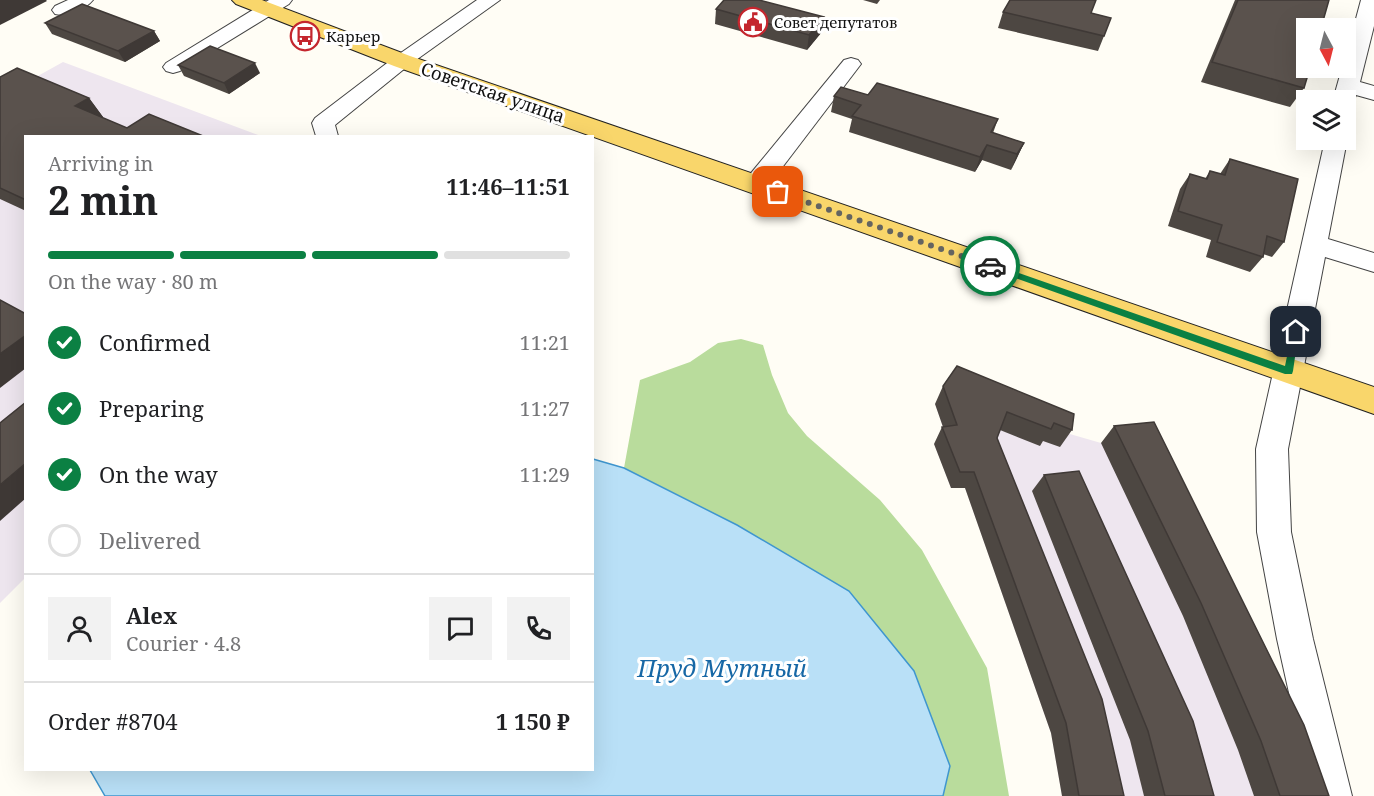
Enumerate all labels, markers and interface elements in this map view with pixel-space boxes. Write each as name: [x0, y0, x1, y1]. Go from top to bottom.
public building icon: Совет депутатов: [737, 6, 769, 38]
place label: Совет депутатов: [774, 12, 897, 32]
north arrow: [1296, 18, 1356, 78]
map controls: [1296, 18, 1356, 150]
bus stop icon: Карьер: [289, 20, 321, 52]
place label: Карьер: [326, 26, 380, 46]
street label: Советская улица: [418, 56, 568, 128]
button: layers: [1296, 90, 1356, 150]
text: Arriving in: [48, 150, 153, 177]
pin: [752, 166, 803, 217]
text: 11:46–11:51: [446, 171, 570, 201]
text: 2 min: [48, 173, 158, 226]
icon: bag: [761, 175, 794, 208]
courier: [960, 236, 1020, 296]
icon: car: [974, 250, 1007, 283]
text: On the way · 80 m: [48, 268, 218, 295]
pin: [1270, 306, 1321, 357]
icon: home: [1279, 315, 1312, 348]
icon: check: [48, 326, 81, 359]
text: Confirmed: [99, 327, 210, 357]
text: 11:21: [520, 329, 570, 356]
icon: check: [48, 392, 81, 425]
text: Preparing: [99, 393, 204, 423]
text: 11:27: [520, 395, 570, 422]
icon: check: [48, 458, 81, 491]
text: On the way: [99, 459, 218, 489]
text: 11:29: [520, 461, 570, 488]
text: Delivered: [99, 525, 201, 555]
button: person: [48, 597, 111, 660]
button: chat: [429, 597, 492, 660]
button: phone: [507, 597, 570, 660]
text: Alex: [126, 600, 177, 630]
text: Courier · 4.8: [126, 630, 241, 657]
water label: Пруд Мутный: [636, 651, 807, 684]
text: Order #8704: [48, 706, 178, 736]
text: 1 150 ₽: [496, 706, 570, 736]

